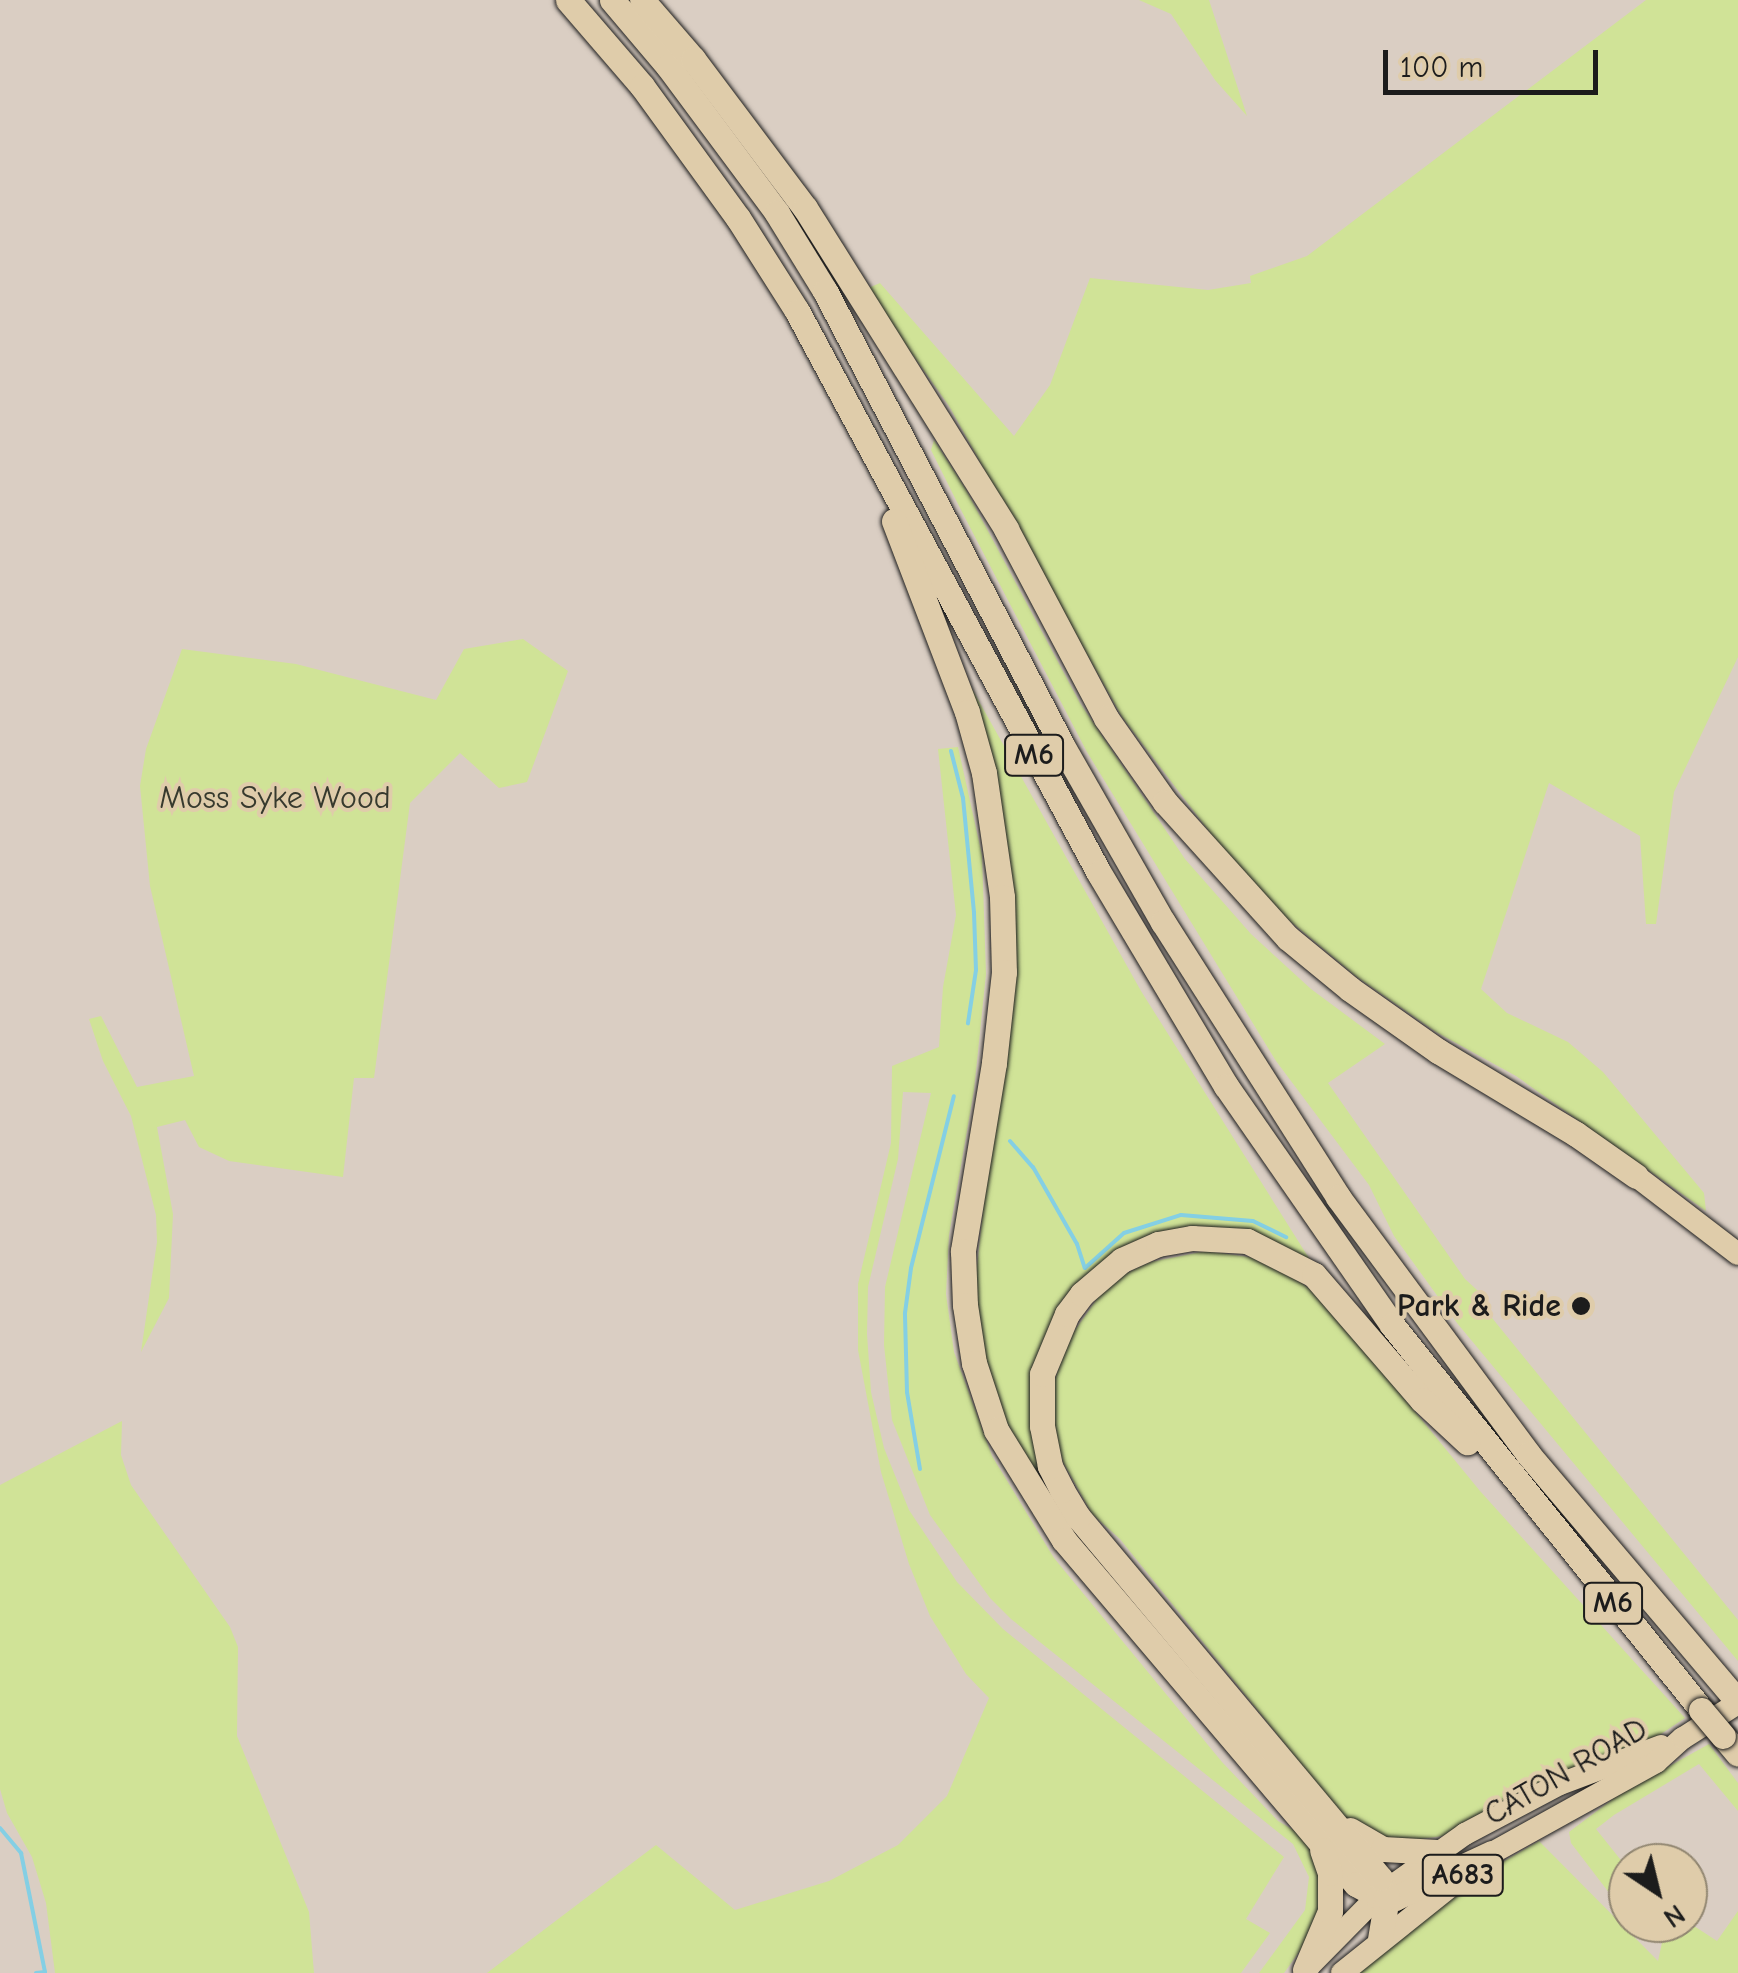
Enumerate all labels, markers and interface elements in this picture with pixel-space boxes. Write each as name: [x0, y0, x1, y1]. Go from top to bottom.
scale bar: [1388, 30, 1603, 92]
text: 100 m: [1400, 50, 1483, 85]
road number: M6: [1004, 730, 1064, 780]
park label: Moss Syke Wood: [159, 779, 391, 817]
place label: Park & Ride: [1397, 1287, 1561, 1325]
marker: Park & Ride: [1570, 1295, 1592, 1317]
road number: M6: [1583, 1578, 1643, 1628]
street label: CATON ROAD: [1478, 1710, 1654, 1834]
north arrow: [1608, 1843, 1708, 1943]
road number: A683: [1420, 1850, 1506, 1900]
text: N: [1657, 1898, 1691, 1934]

